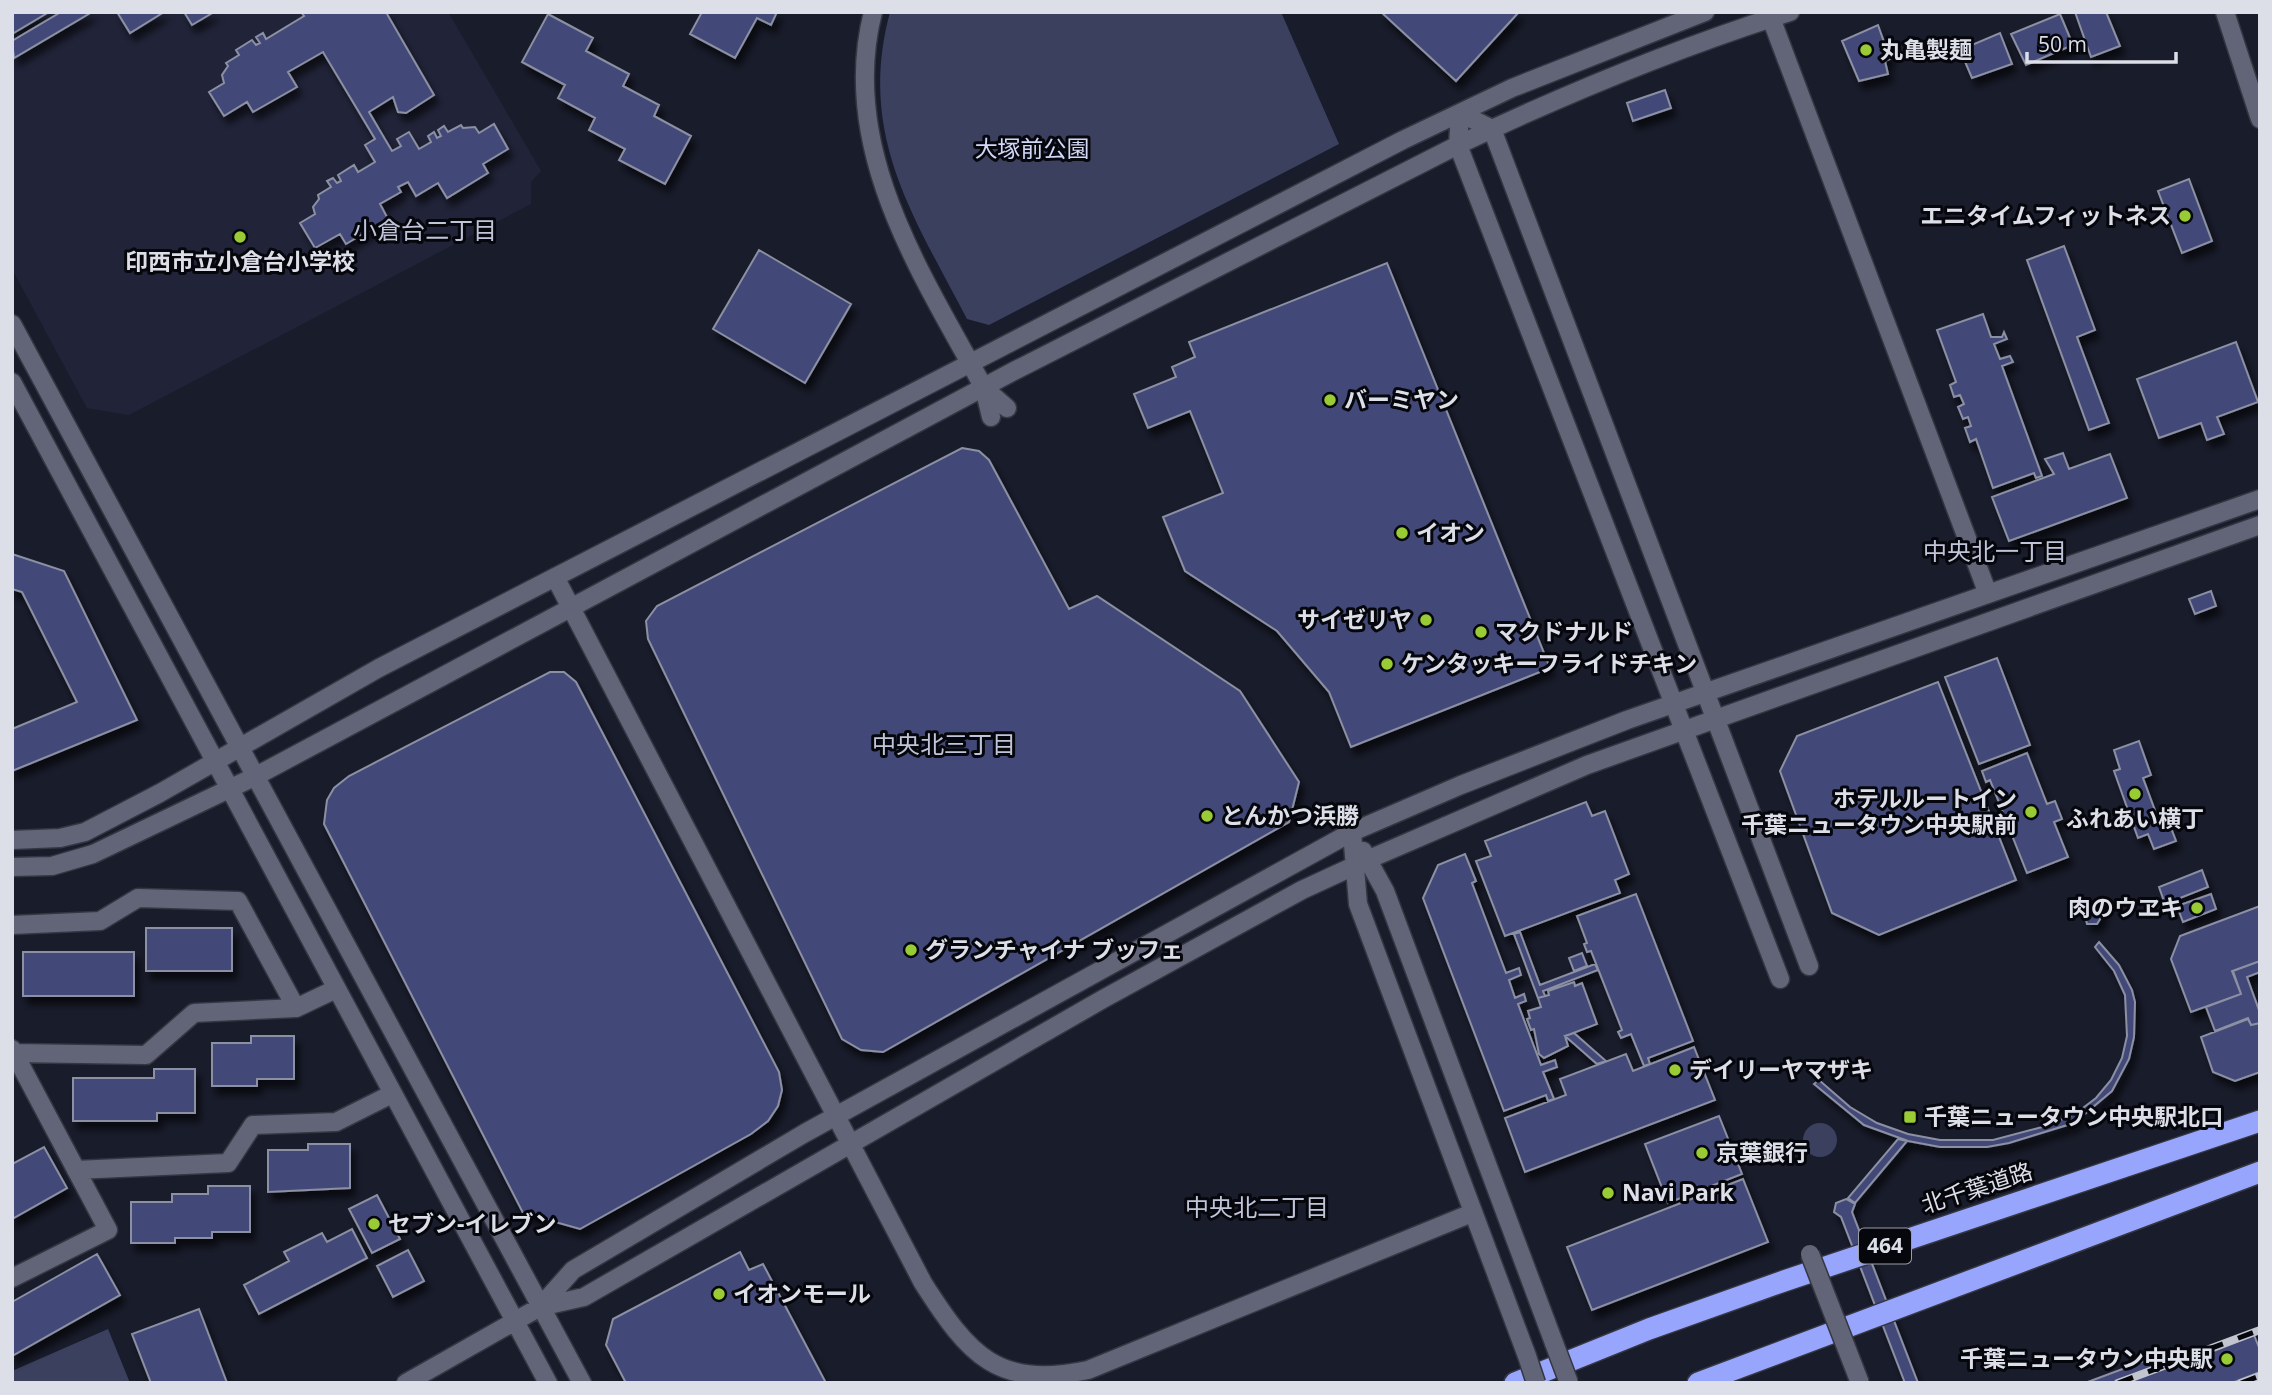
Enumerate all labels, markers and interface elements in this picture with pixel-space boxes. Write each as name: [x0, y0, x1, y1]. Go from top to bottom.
scale bar: [2027, 21, 2176, 65]
text: 50 m: [2038, 30, 2087, 58]
place label: 丸亀製麺: [1880, 33, 1972, 65]
marker: 丸亀製麺: [1858, 42, 1874, 58]
park label: 大塚前公園: [975, 132, 1090, 164]
place label: エニタイムフィットネス: [1920, 199, 2171, 231]
marker: エニタイムフィットネス: [2177, 208, 2193, 224]
district label: 小倉台二丁目: [353, 213, 497, 246]
marker: 印西市立小倉台小学校: [232, 229, 248, 245]
place label: 印西市立小倉台小学校: [125, 245, 355, 277]
place label: バーミヤン: [1344, 383, 1459, 415]
marker: バーミヤン: [1322, 392, 1338, 408]
place label: イオン: [1416, 516, 1485, 548]
marker: イオン: [1394, 525, 1410, 541]
district label: 中央北一丁目: [1923, 534, 2067, 567]
place label: サイゼリヤ: [1297, 603, 1412, 635]
marker: サイゼリヤ: [1418, 612, 1434, 628]
place label: マクドナルド: [1495, 615, 1633, 647]
marker: マクドナルド: [1473, 624, 1489, 640]
place label: ケンタッキーフライドチキン: [1401, 647, 1697, 679]
marker: ケンタッキーフライドチキン: [1379, 656, 1395, 672]
district label: 中央北三丁目: [872, 727, 1016, 760]
place label: ホテルルートイン 千葉ニュータウン中央駅前: [1741, 782, 2017, 840]
marker: ふれあい横丁: [2127, 786, 2143, 802]
place label: とんかつ浜勝: [1221, 799, 1359, 831]
place label: ふれあい横丁: [2066, 802, 2204, 834]
marker: ホテルルートイン 千葉ニュータウン中央駅前: [2023, 804, 2039, 820]
marker: とんかつ浜勝: [1199, 808, 1215, 824]
place label: 肉のウヱキ: [2068, 891, 2183, 923]
marker: 肉のウヱキ: [2189, 900, 2205, 916]
place label: グランチャイナ ブッフェ: [925, 933, 1183, 965]
marker: グランチャイナ ブッフェ: [903, 942, 919, 958]
place label: デイリーヤマザキ: [1689, 1053, 1873, 1085]
marker: デイリーヤマザキ: [1667, 1062, 1683, 1078]
place label: 千葉ニュータウン中央駅北口: [1924, 1100, 2223, 1132]
marker: 千葉ニュータウン中央駅北口: [1902, 1109, 1918, 1125]
place label: 京葉銀行: [1716, 1136, 1808, 1168]
marker: 京葉銀行: [1694, 1145, 1710, 1161]
street label: 北千葉道路: [1917, 1154, 2036, 1220]
place label: Navi Park: [1622, 1176, 1734, 1208]
marker: Navi Park: [1600, 1185, 1616, 1201]
district label: 中央北二丁目: [1185, 1190, 1329, 1223]
place label: セブン-イレブン: [388, 1207, 556, 1239]
marker: セブン-イレブン: [366, 1216, 382, 1232]
road number: 464: [1859, 1228, 1911, 1264]
place label: イオンモール: [733, 1277, 871, 1309]
marker: イオンモール: [711, 1286, 727, 1302]
place label: 千葉ニュータウン中央駅: [1960, 1342, 2213, 1374]
marker: 千葉ニュータウン中央駅: [2219, 1351, 2235, 1367]

